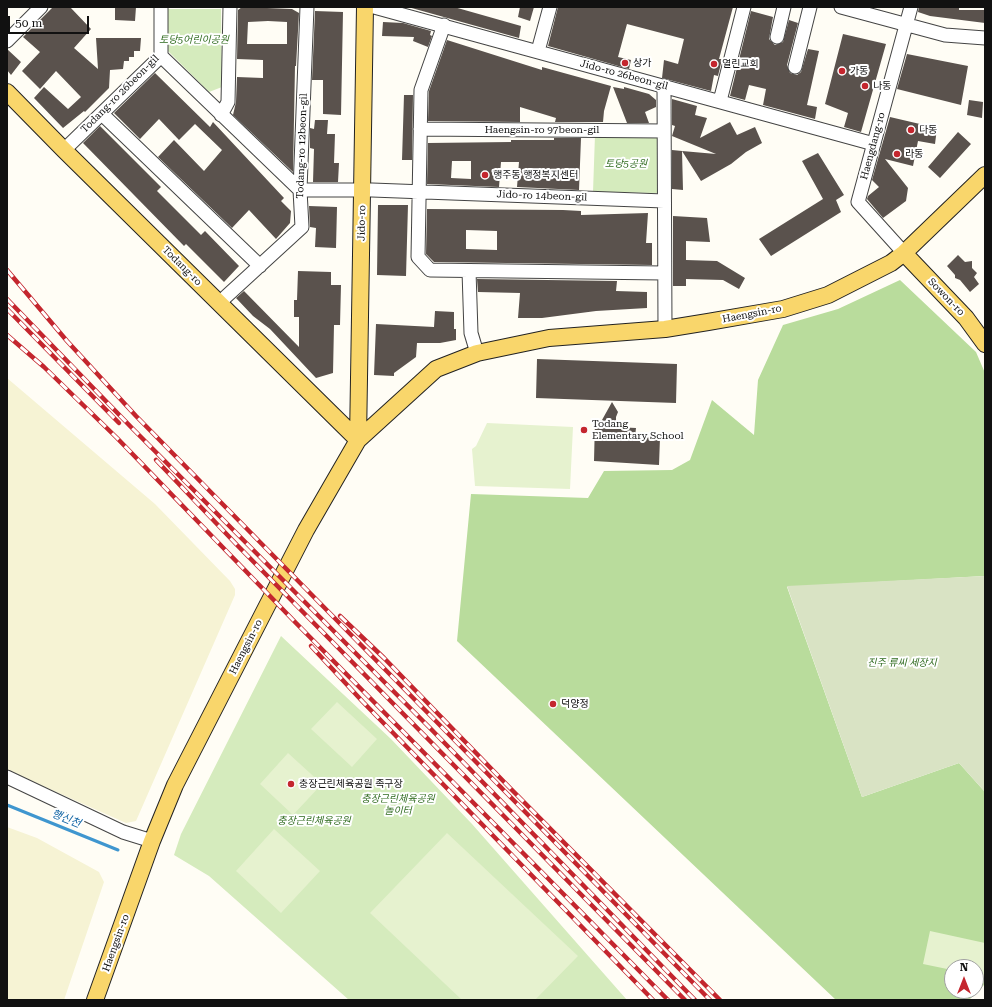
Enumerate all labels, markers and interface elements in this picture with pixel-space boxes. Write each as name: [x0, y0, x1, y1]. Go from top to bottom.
scale bar: [10, 8, 91, 34]
text: 50 m: [15, 16, 42, 30]
park label: 토당5어린이공원: [159, 34, 229, 46]
street label: Todang-ro 26beon-gil: [78, 52, 162, 136]
street label: Jido-ro 26beon-gil: [579, 57, 669, 93]
place label: 상가: [633, 57, 651, 69]
marker: 상가: [620, 58, 630, 68]
place label: 열린교회: [722, 58, 759, 70]
marker: 열린교회: [709, 59, 719, 69]
place label: 가동: [850, 65, 868, 77]
marker: 가동: [837, 66, 847, 76]
place label: 나동: [873, 80, 891, 92]
marker: 나동: [860, 81, 870, 91]
street label: Todang-ro 12beon-gil: [294, 93, 310, 199]
street label: Haengdang-ro: [858, 111, 888, 181]
street label: Haengsin-ro 97beon-gil: [485, 124, 599, 136]
place label: 다동: [919, 124, 937, 136]
marker: 다동: [906, 125, 916, 135]
place label: 라동: [905, 148, 923, 160]
marker: 라동: [892, 149, 902, 159]
park label: 토당5공원: [605, 158, 647, 170]
place label: 행주동 행정복지센터: [493, 169, 578, 181]
marker: 행주동 행정복지센터: [480, 170, 490, 180]
street label: Jido-ro 14beon-gil: [497, 188, 587, 204]
street label: Jido-ro: [356, 205, 368, 241]
street label: Todang-ro: [160, 244, 204, 288]
street label: Sowon-ro: [925, 276, 967, 318]
street label: Haengsin-ro: [721, 302, 783, 326]
place label: Todang Elementary School: [592, 418, 684, 442]
marker: Todang Elementary School: [579, 425, 589, 435]
street label: Haengsin-ro: [227, 618, 265, 676]
park label: 진주 류씨 세장지: [867, 657, 937, 669]
place label: 덕양정: [561, 698, 589, 710]
marker: 덕양정: [548, 699, 558, 709]
place label: 충장근린체육공원 족구장: [299, 778, 403, 790]
marker: 충장근린체육공원 족구장: [286, 779, 296, 789]
park label: 충장근린체육공원 놀이터: [361, 793, 435, 816]
water label: 행신천: [49, 807, 83, 831]
park label: 충장근린체육공원: [277, 815, 351, 827]
street label: Haengsin-ro: [100, 913, 132, 973]
north arrow: [944, 959, 984, 999]
text: N: [960, 961, 968, 974]

